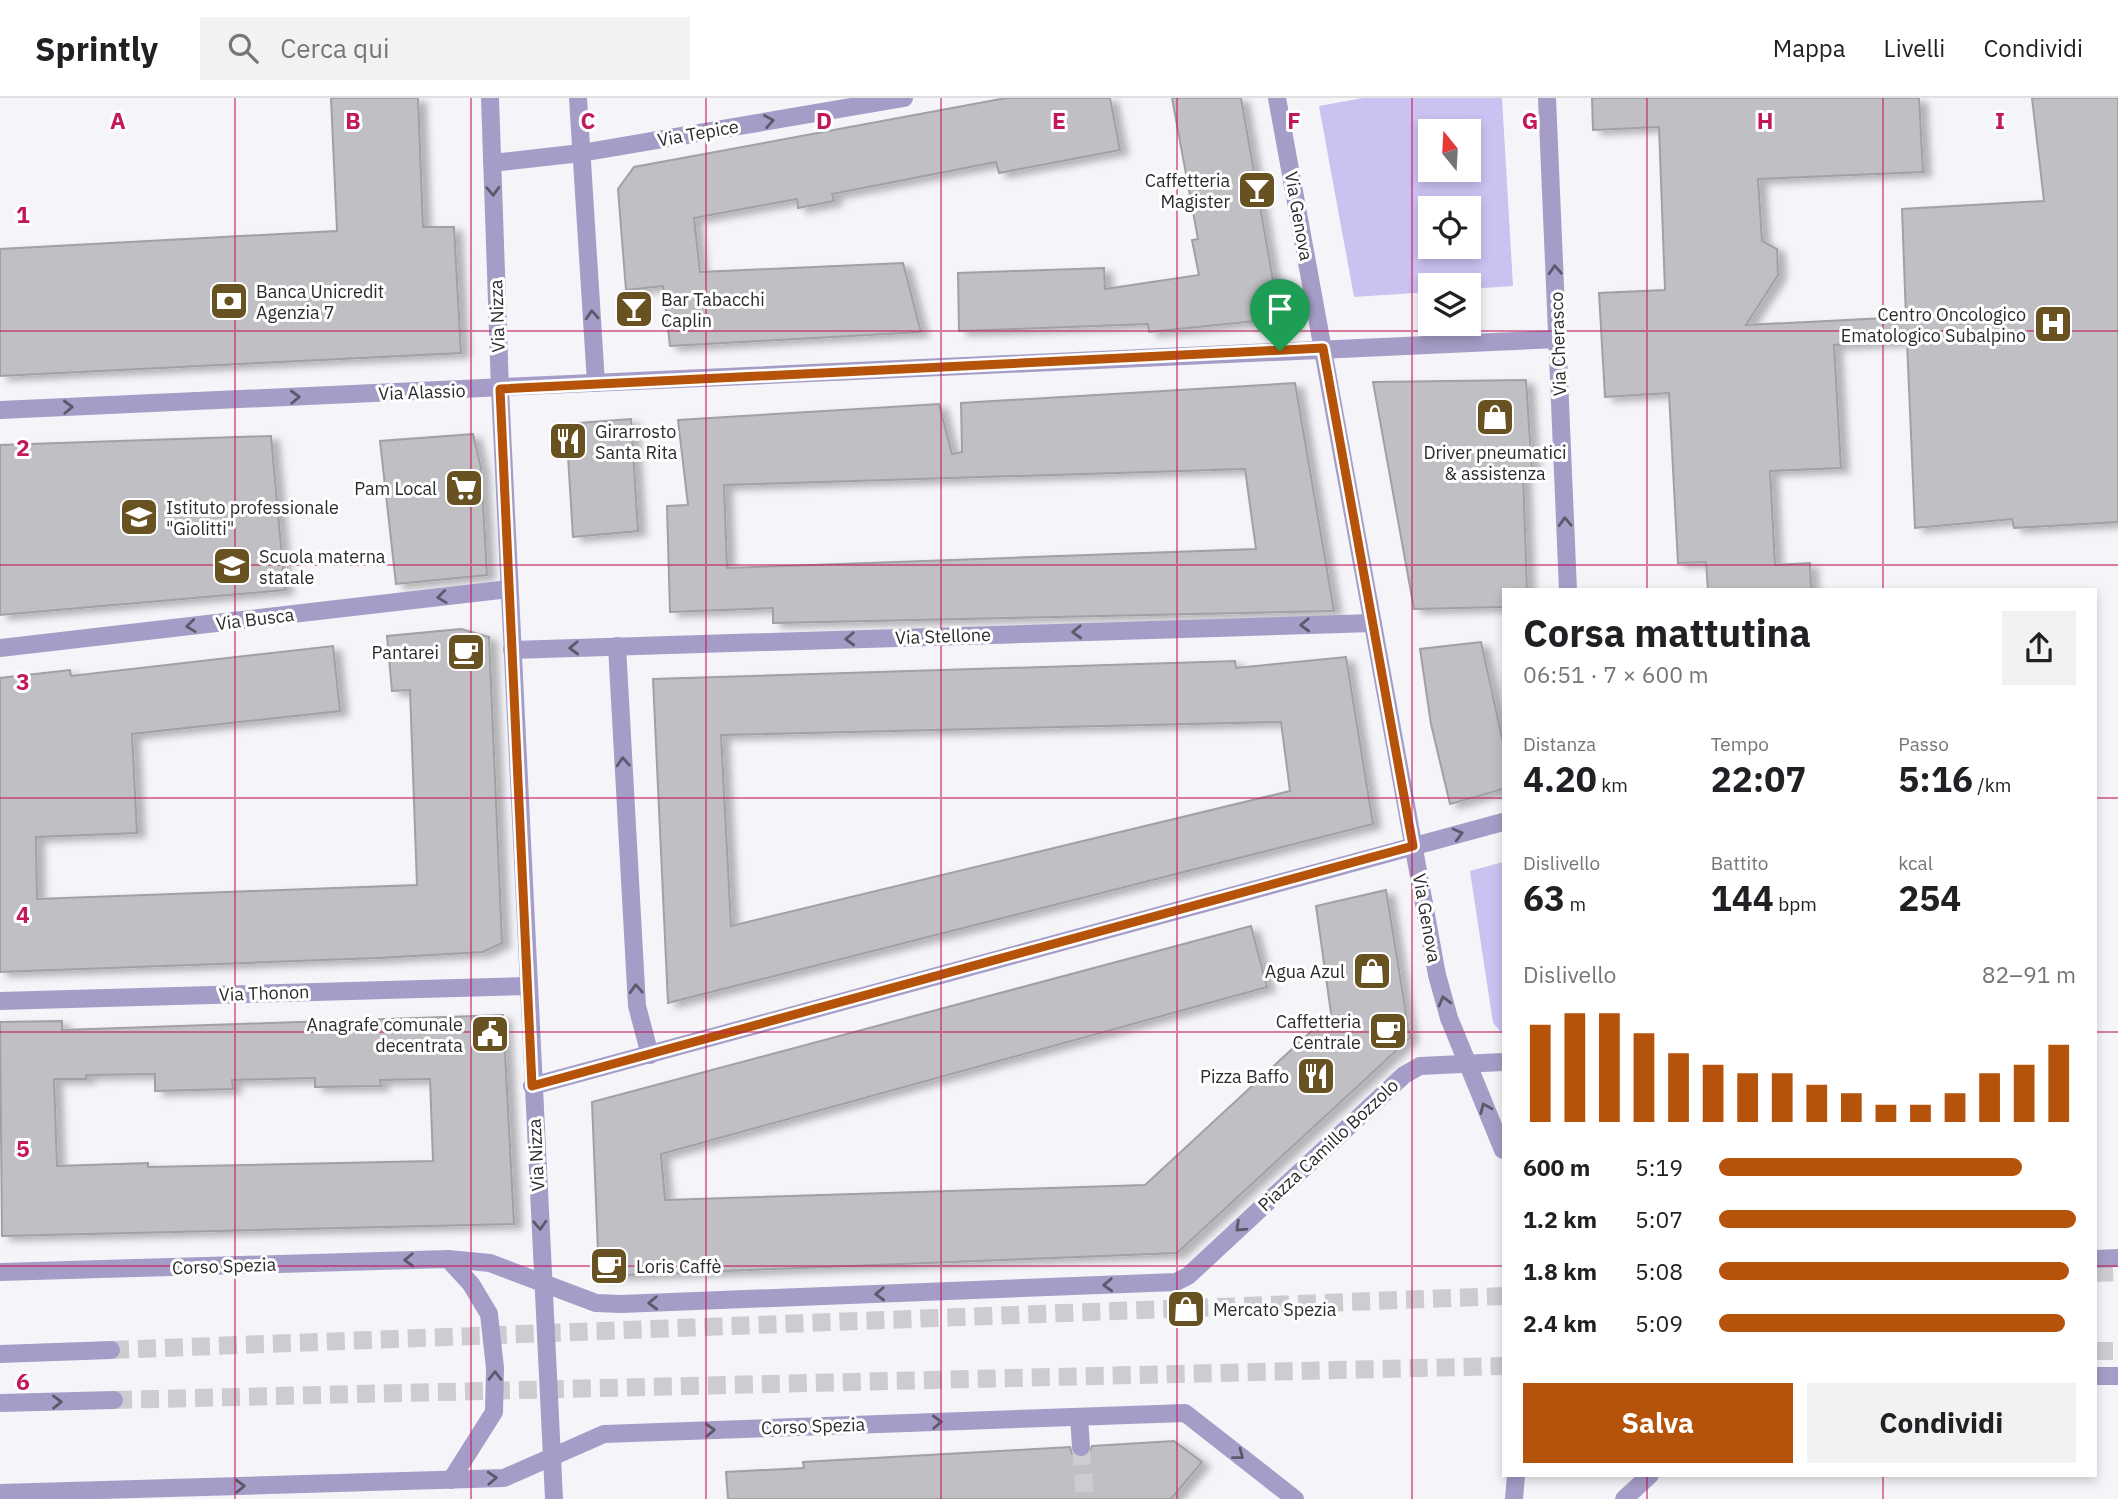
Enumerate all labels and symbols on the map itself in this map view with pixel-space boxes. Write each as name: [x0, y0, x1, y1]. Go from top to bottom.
text: A: [110, 105, 126, 135]
text: B: [345, 105, 361, 135]
text: C: [581, 105, 596, 135]
text: D: [816, 105, 832, 135]
text: E: [1052, 105, 1066, 135]
text: F: [1287, 105, 1301, 135]
text: G: [1522, 105, 1538, 135]
text: H: [1757, 105, 1773, 135]
text: I: [1995, 105, 2005, 135]
one-way arrow: [763, 114, 775, 129]
street label: Via Tepice: [656, 115, 741, 151]
north arrow: [1418, 119, 1480, 182]
place label: Caffetteria Magister: [1145, 169, 1230, 213]
bar icon: Caffetteria Magister: [1236, 169, 1278, 211]
street label: Via Genova: [1280, 170, 1318, 263]
one-way arrow: [485, 185, 500, 196]
text: 1: [16, 199, 30, 229]
one-way arrow: [1547, 264, 1562, 275]
street label: Via Nizza: [484, 279, 510, 353]
pin: [1250, 279, 1310, 351]
bank icon: Banca Unicredit Agenzia 7: [208, 280, 250, 322]
place label: Banca Unicredit Agenzia 7: [256, 280, 384, 324]
bar icon: Bar Tabacchi Caplin: [613, 288, 655, 330]
place label: Bar Tabacchi Caplin: [661, 288, 765, 332]
street label: Via Cherasco: [1545, 291, 1571, 397]
place label: Centro Oncologico Ematologico Subalpino: [1841, 303, 2026, 347]
hospital icon: Centro Oncologico Ematologico Subalpino: [2032, 303, 2074, 345]
one-way arrow: [584, 309, 599, 320]
street label: Via Alassio: [378, 379, 466, 405]
one-way arrow: [290, 390, 301, 405]
shop icon: Driver pneumatici & assistenza: [1474, 396, 1516, 438]
one-way arrow: [63, 399, 74, 414]
restaurant icon: Girarrosto Santa Rita: [547, 420, 589, 462]
place label: Girarrosto Santa Rita: [595, 420, 678, 464]
text: 2: [16, 432, 30, 462]
place label: Driver pneumatici & assistenza: [1423, 441, 1567, 485]
supermarket icon: Pam Local: [443, 467, 485, 509]
place label: Pam Local: [354, 477, 437, 500]
school or university icon: Istituto professionale "Giolitti": [118, 496, 160, 538]
place label: Istituto professionale "Giolitti": [166, 496, 339, 540]
one-way arrow: [1558, 516, 1573, 527]
school or university icon: Scuola materna statale: [211, 545, 253, 587]
place label: Scuola materna statale: [259, 545, 386, 589]
one-way arrow: [436, 589, 447, 604]
street label: Via Busca: [215, 603, 296, 635]
one-way arrow: [1299, 617, 1310, 632]
one-way arrow: [185, 618, 196, 633]
street label: Via Stellone: [895, 623, 991, 649]
one-way arrow: [1072, 624, 1083, 639]
cafe icon: Pantarei: [445, 631, 487, 673]
one-way arrow: [844, 631, 855, 647]
one-way arrow: [568, 640, 579, 655]
place label: Pantarei: [372, 641, 439, 664]
text: 3: [16, 666, 30, 696]
one-way arrow: [616, 756, 631, 767]
one-way arrow: [1452, 828, 1464, 842]
street label: Via Genova: [1408, 872, 1446, 965]
text: 4: [16, 899, 30, 929]
shop icon: Agua Azul: [1351, 950, 1393, 992]
place label: Agua Azul: [1265, 960, 1345, 983]
street label: Via Thonon: [218, 980, 310, 1006]
one-way arrow: [629, 983, 644, 994]
one-way arrow: [1438, 996, 1452, 1008]
place label: Caffetteria Centrale: [1276, 1010, 1361, 1054]
cafe icon: Caffetteria Centrale: [1367, 1010, 1409, 1052]
place label: Anagrafe comunale decentrata: [307, 1013, 463, 1057]
public building icon: Anagrafe comunale decentrata: [469, 1013, 511, 1055]
restaurant icon: Pizza Baffo: [1295, 1055, 1337, 1097]
place label: Pizza Baffo: [1200, 1065, 1289, 1088]
street label: Piazza Camillo Bozzolo: [1253, 1074, 1403, 1216]
one-way arrow: [1479, 1103, 1493, 1115]
street label: Via Nizza: [523, 1118, 549, 1192]
text: 5: [16, 1133, 30, 1163]
one-way arrow: [1235, 1219, 1248, 1231]
one-way arrow: [532, 1220, 547, 1231]
cafe icon: Loris Caffè: [588, 1245, 630, 1287]
street label: Corso Spezia: [172, 1253, 277, 1279]
one-way arrow: [403, 1253, 414, 1268]
place label: Loris Caffè: [636, 1255, 721, 1278]
one-way arrow: [1102, 1278, 1113, 1293]
one-way arrow: [874, 1286, 885, 1301]
shop icon: Mercato Spezia: [1165, 1288, 1207, 1330]
one-way arrow: [647, 1295, 658, 1310]
place label: Mercato Spezia: [1213, 1298, 1337, 1321]
text: 6: [16, 1366, 30, 1396]
one-way arrow: [487, 1370, 503, 1380]
one-way arrow: [52, 1394, 63, 1410]
street label: Corso Spezia: [761, 1413, 866, 1439]
one-way arrow: [932, 1415, 943, 1430]
one-way arrow: [704, 1423, 715, 1438]
one-way arrow: [1231, 1447, 1244, 1460]
one-way arrow: [486, 1471, 497, 1486]
one-way arrow: [234, 1479, 245, 1494]

